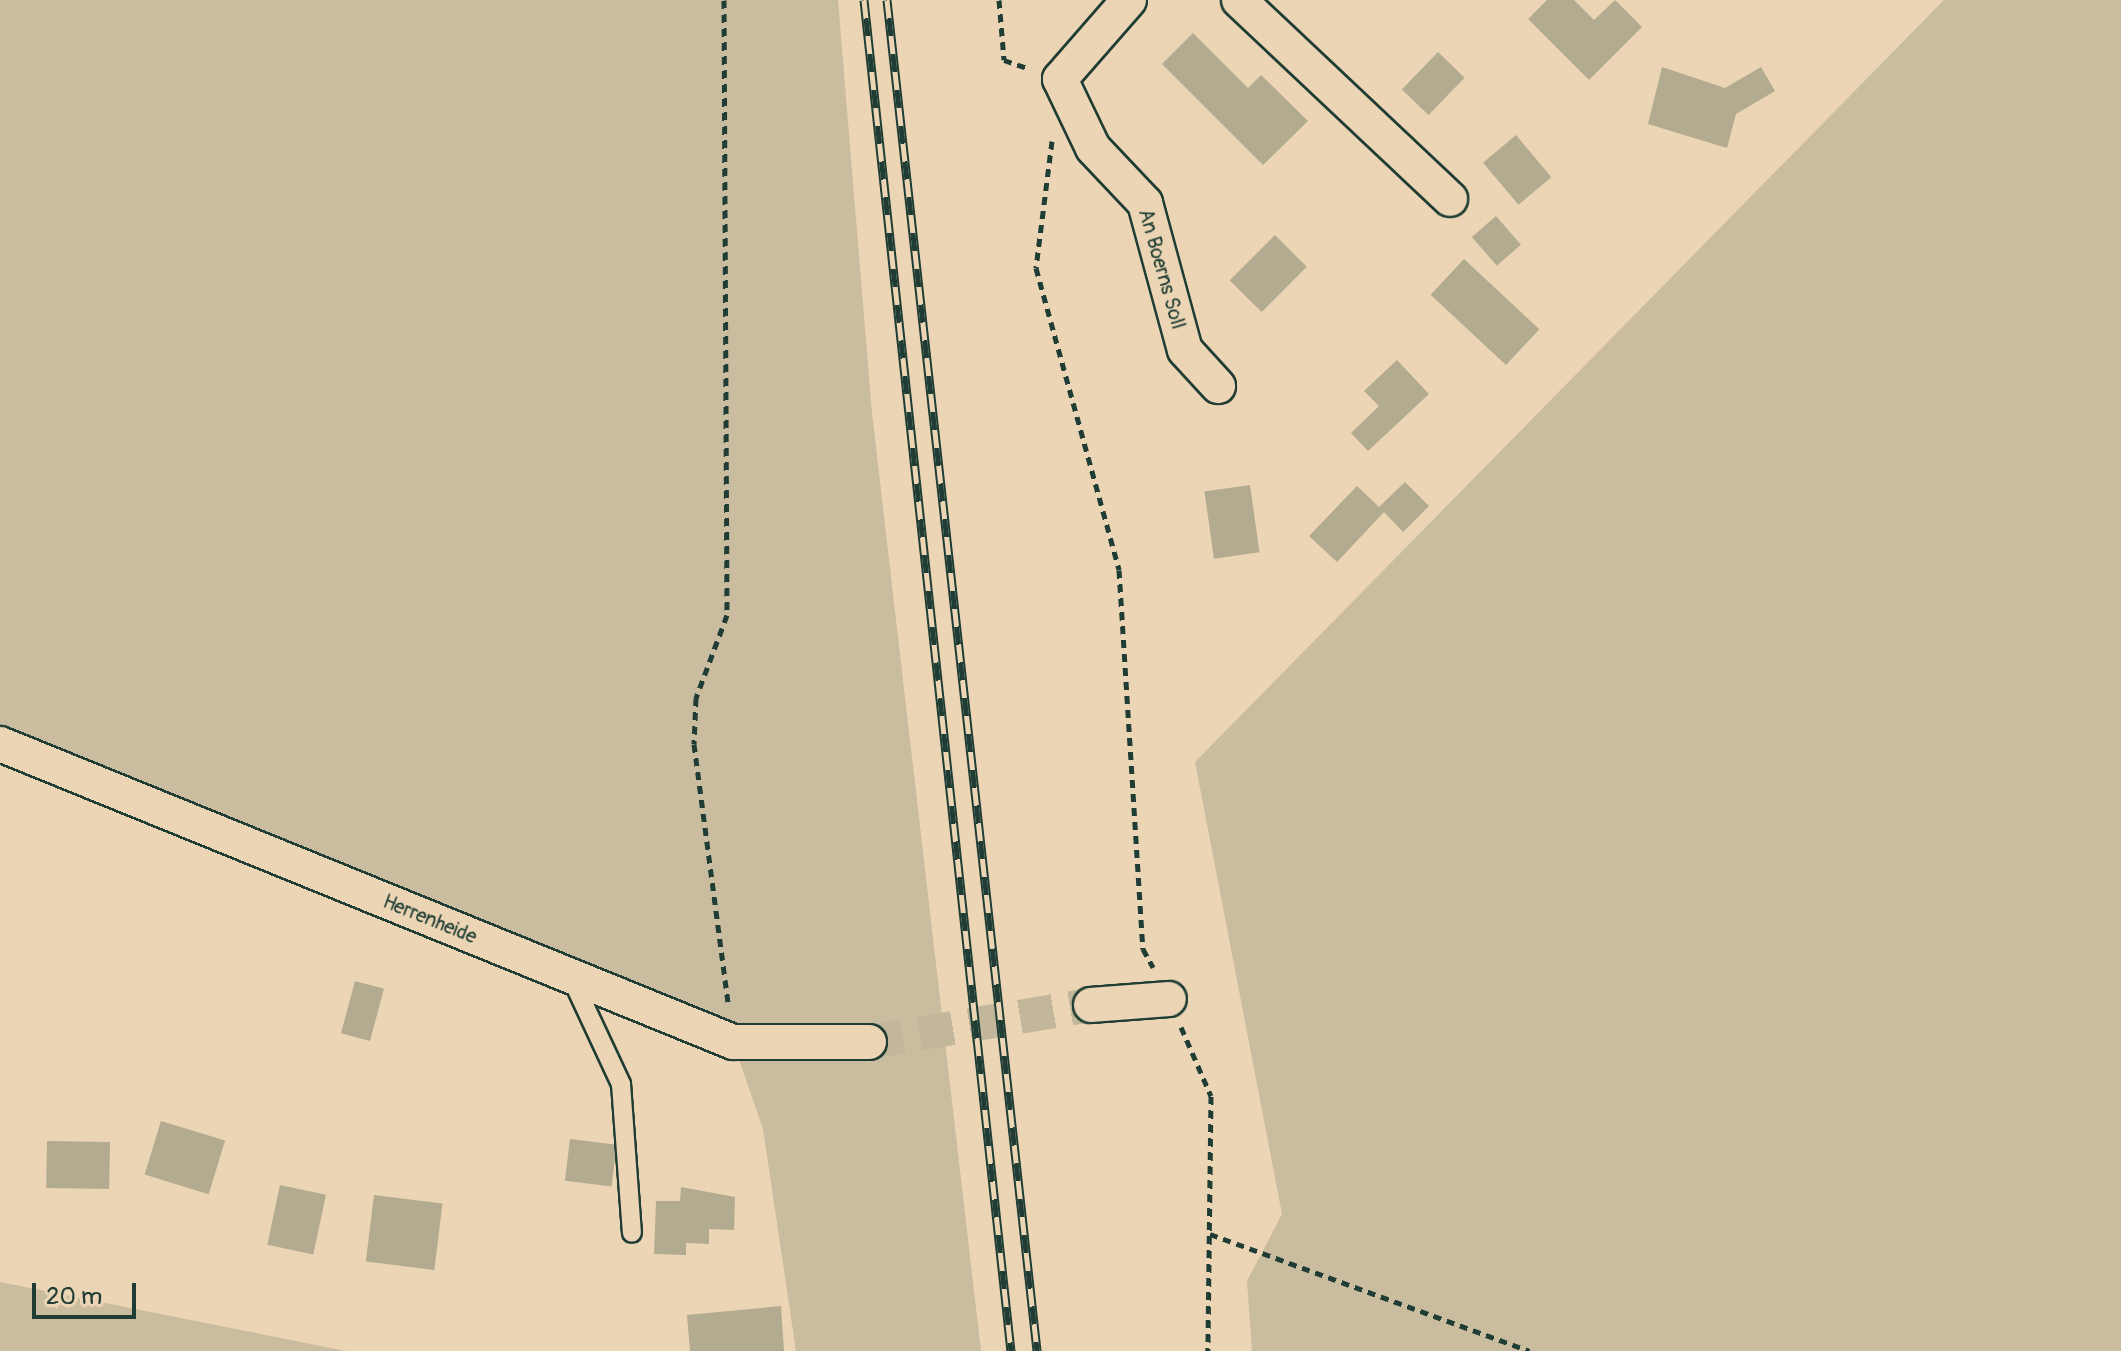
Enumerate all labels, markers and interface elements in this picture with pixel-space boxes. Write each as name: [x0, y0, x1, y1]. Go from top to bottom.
street label: An Boerns Soll: [1133, 206, 1191, 332]
street label: Herrenheide: [380, 889, 480, 949]
scale bar: [36, 1267, 140, 1317]
text: 20 m: [46, 1282, 102, 1311]

